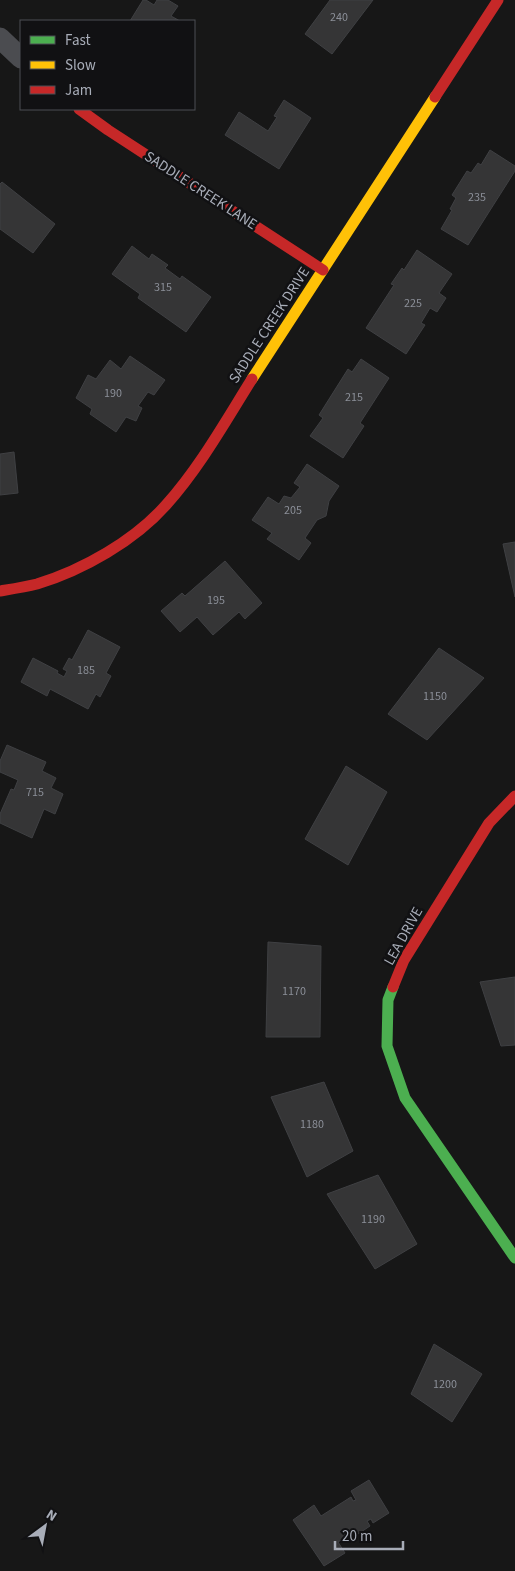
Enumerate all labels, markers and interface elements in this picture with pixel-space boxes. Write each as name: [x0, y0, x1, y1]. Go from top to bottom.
house number: 240: [330, 9, 348, 26]
legend: [20, 20, 195, 110]
text: Fast: [65, 30, 91, 51]
text: Slow: [65, 55, 96, 76]
text: Jam: [65, 80, 92, 101]
street label: SADDLE CREEK LANE: [140, 146, 261, 235]
house number: 235: [468, 189, 486, 206]
street label: SADDLE CREEK DRIVE: [224, 263, 315, 387]
house number: 315: [154, 279, 172, 296]
house number: 225: [404, 295, 422, 312]
house number: 190: [104, 385, 122, 402]
house number: 215: [345, 389, 363, 406]
house number: 205: [284, 502, 302, 519]
house number: 195: [207, 592, 225, 609]
house number: 185: [77, 662, 95, 679]
house number: 1150: [423, 688, 447, 705]
house number: 715: [26, 784, 44, 801]
street label: LEA DRIVE: [379, 903, 428, 969]
house number: 1170: [282, 983, 306, 1000]
house number: 1180: [300, 1116, 324, 1133]
house number: 1190: [361, 1211, 385, 1228]
house number: 1200: [433, 1376, 457, 1393]
north arrow: [20, 1501, 70, 1551]
text: N: [42, 1505, 61, 1527]
scale bar: [335, 1518, 402, 1550]
text: 20 m: [342, 1526, 372, 1547]

